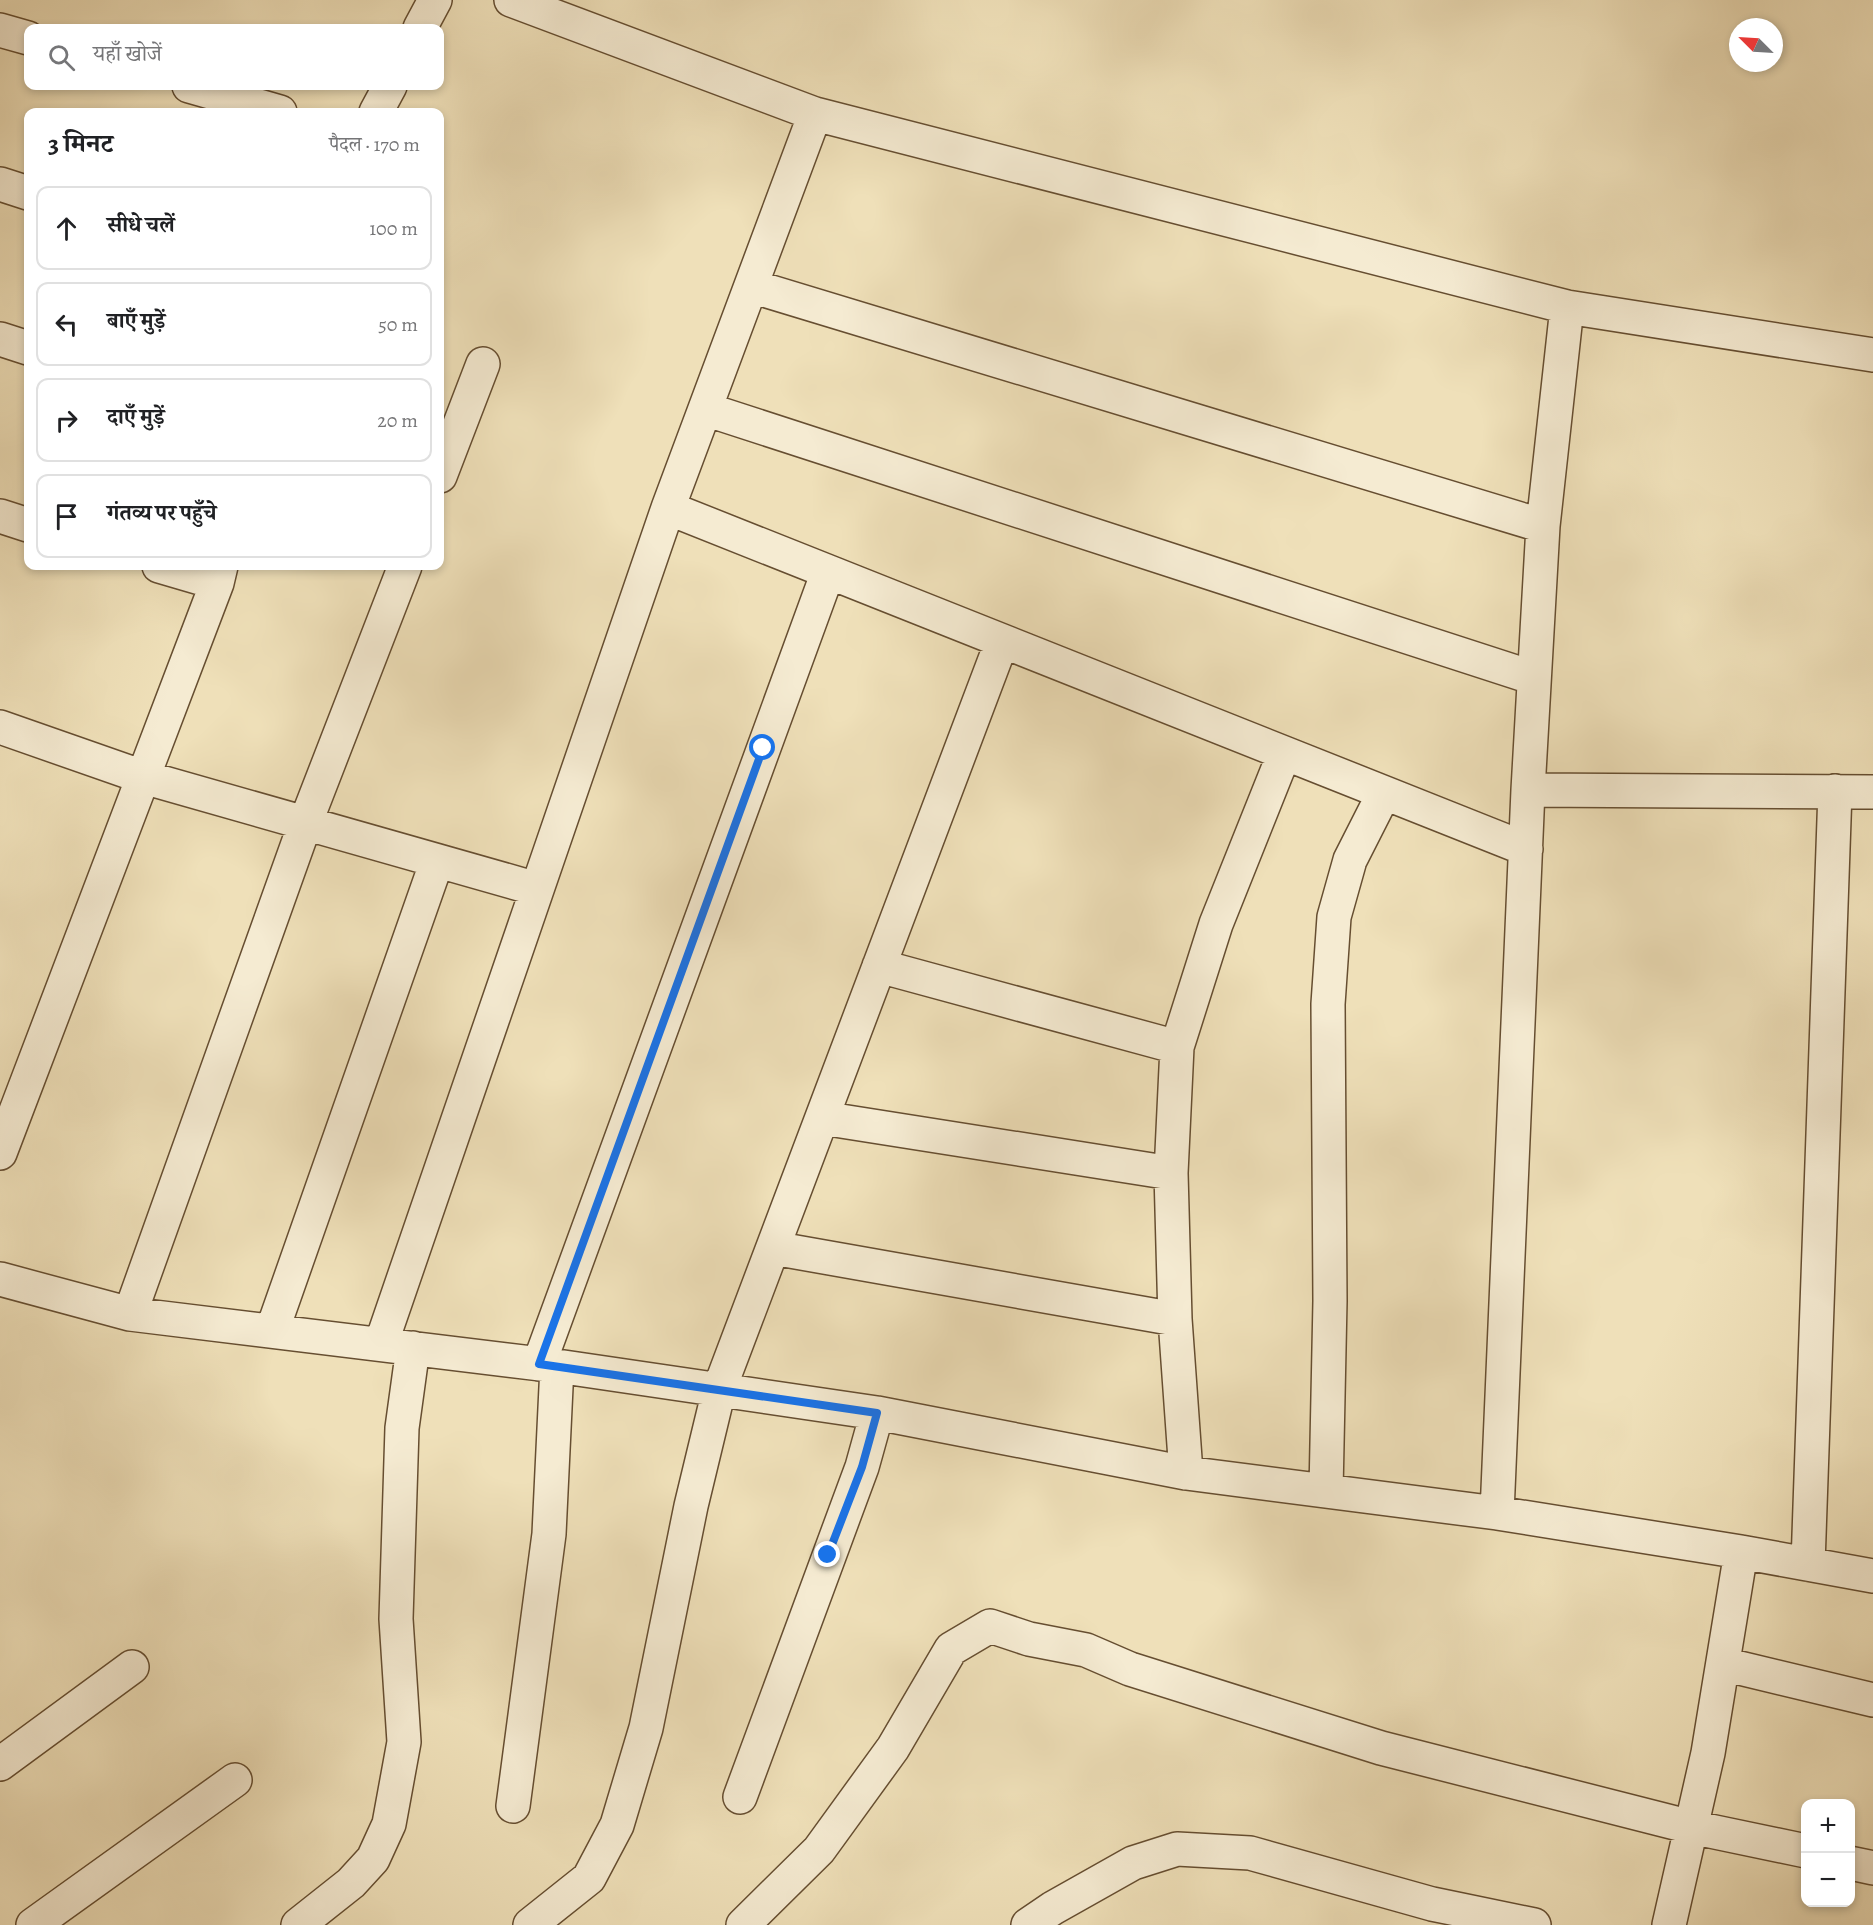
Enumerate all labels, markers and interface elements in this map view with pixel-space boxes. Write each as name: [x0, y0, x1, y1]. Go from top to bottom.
north arrow: [1729, 18, 1783, 72]
search box: [24, 24, 444, 90]
text: यहाँ खोजें: [93, 39, 162, 69]
icon: search: [45, 41, 78, 74]
text: 3 मिनट: [48, 126, 113, 161]
text: पैदल · 170 m: [329, 131, 420, 158]
text: सीधे चलें: [107, 210, 175, 240]
icon: ahead: [50, 212, 83, 245]
text: 100 m: [369, 215, 418, 242]
text: बाएँ मुड़ें: [107, 306, 165, 336]
icon: left: [50, 308, 83, 341]
text: 50 m: [378, 311, 418, 338]
text: दाएँ मुड़ें: [107, 402, 165, 432]
icon: right: [50, 404, 83, 437]
text: 20 m: [377, 407, 418, 434]
text: गंतव्य पर पहुँचे: [107, 498, 216, 528]
icon: arrive: [50, 500, 83, 533]
route start: [749, 734, 775, 760]
route end: [814, 1541, 840, 1567]
map controls: [1801, 1799, 1855, 1907]
button: +: [1801, 1799, 1855, 1853]
button: −: [1801, 1853, 1855, 1907]

